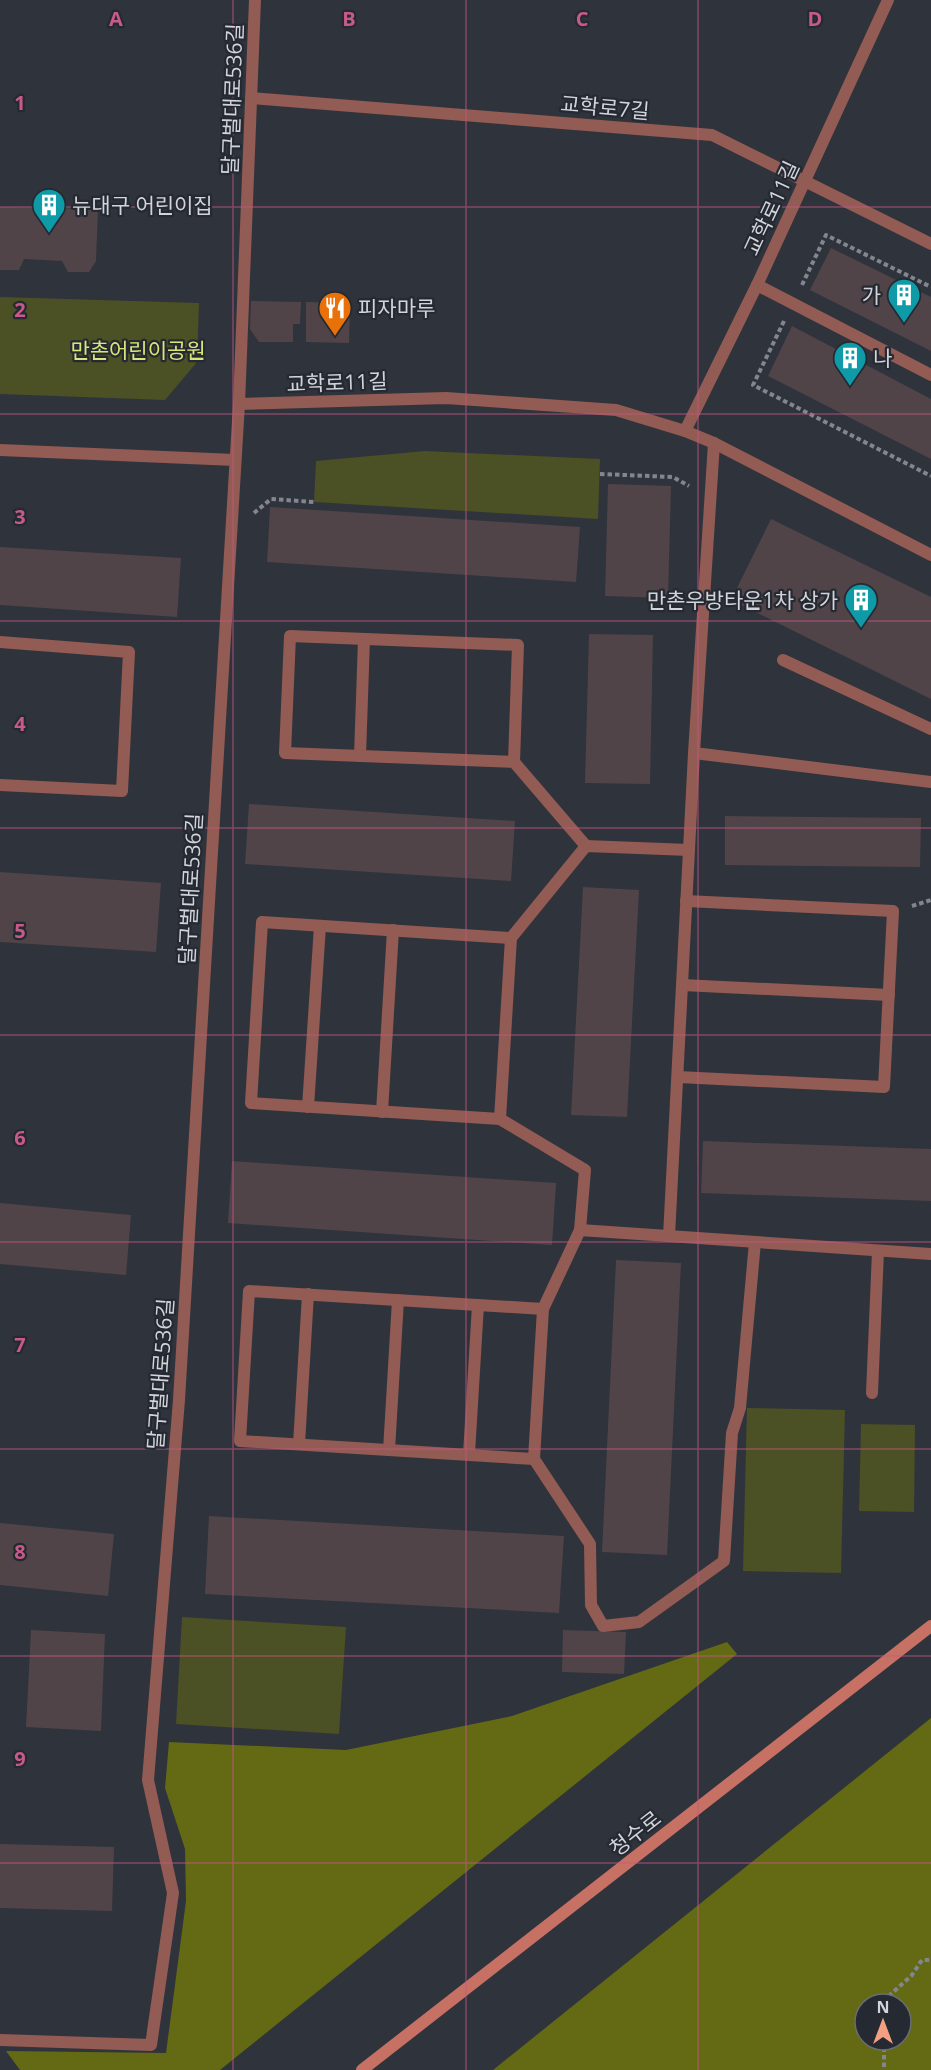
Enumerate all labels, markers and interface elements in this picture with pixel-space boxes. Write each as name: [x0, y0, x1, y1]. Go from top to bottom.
text: A: [109, 5, 123, 32]
text: B: [342, 5, 356, 32]
text: C: [576, 5, 589, 32]
text: D: [808, 5, 822, 32]
street label: 달구벌대로536길: [215, 23, 249, 175]
text: 1: [14, 89, 26, 116]
street label: 교학로7길: [559, 89, 651, 125]
street label: 교학로11길: [737, 156, 805, 260]
building icon: 뉴대구 어린이집: [31, 187, 67, 234]
place label: 뉴대구 어린이집: [72, 191, 213, 219]
building icon: 가: [886, 277, 922, 324]
place label: 가: [862, 281, 881, 309]
restaurant icon: 피자마루: [317, 290, 353, 337]
place label: 피자마루: [358, 294, 435, 322]
text: 2: [14, 296, 26, 323]
park label: 만촌어린이공원: [70, 336, 206, 364]
building icon: 나: [832, 340, 868, 387]
place label: 나: [873, 344, 892, 372]
street label: 교학로11길: [286, 366, 388, 398]
text: 3: [14, 503, 26, 530]
building icon: 만촌우방타운1차 상가: [843, 582, 879, 629]
place label: 만촌우방타운1차 상가: [647, 586, 838, 614]
text: 4: [14, 710, 26, 737]
street label: 달구벌대로536길: [172, 812, 208, 966]
text: 5: [14, 917, 26, 944]
text: 6: [14, 1124, 26, 1151]
street label: 달구벌대로536길: [141, 1297, 179, 1451]
text: 7: [14, 1331, 26, 1358]
text: 8: [14, 1538, 26, 1565]
text: 9: [14, 1745, 26, 1772]
street label: 청수로: [604, 1804, 666, 1862]
north arrow: [853, 1992, 913, 2052]
text: N: [876, 1996, 890, 2018]

